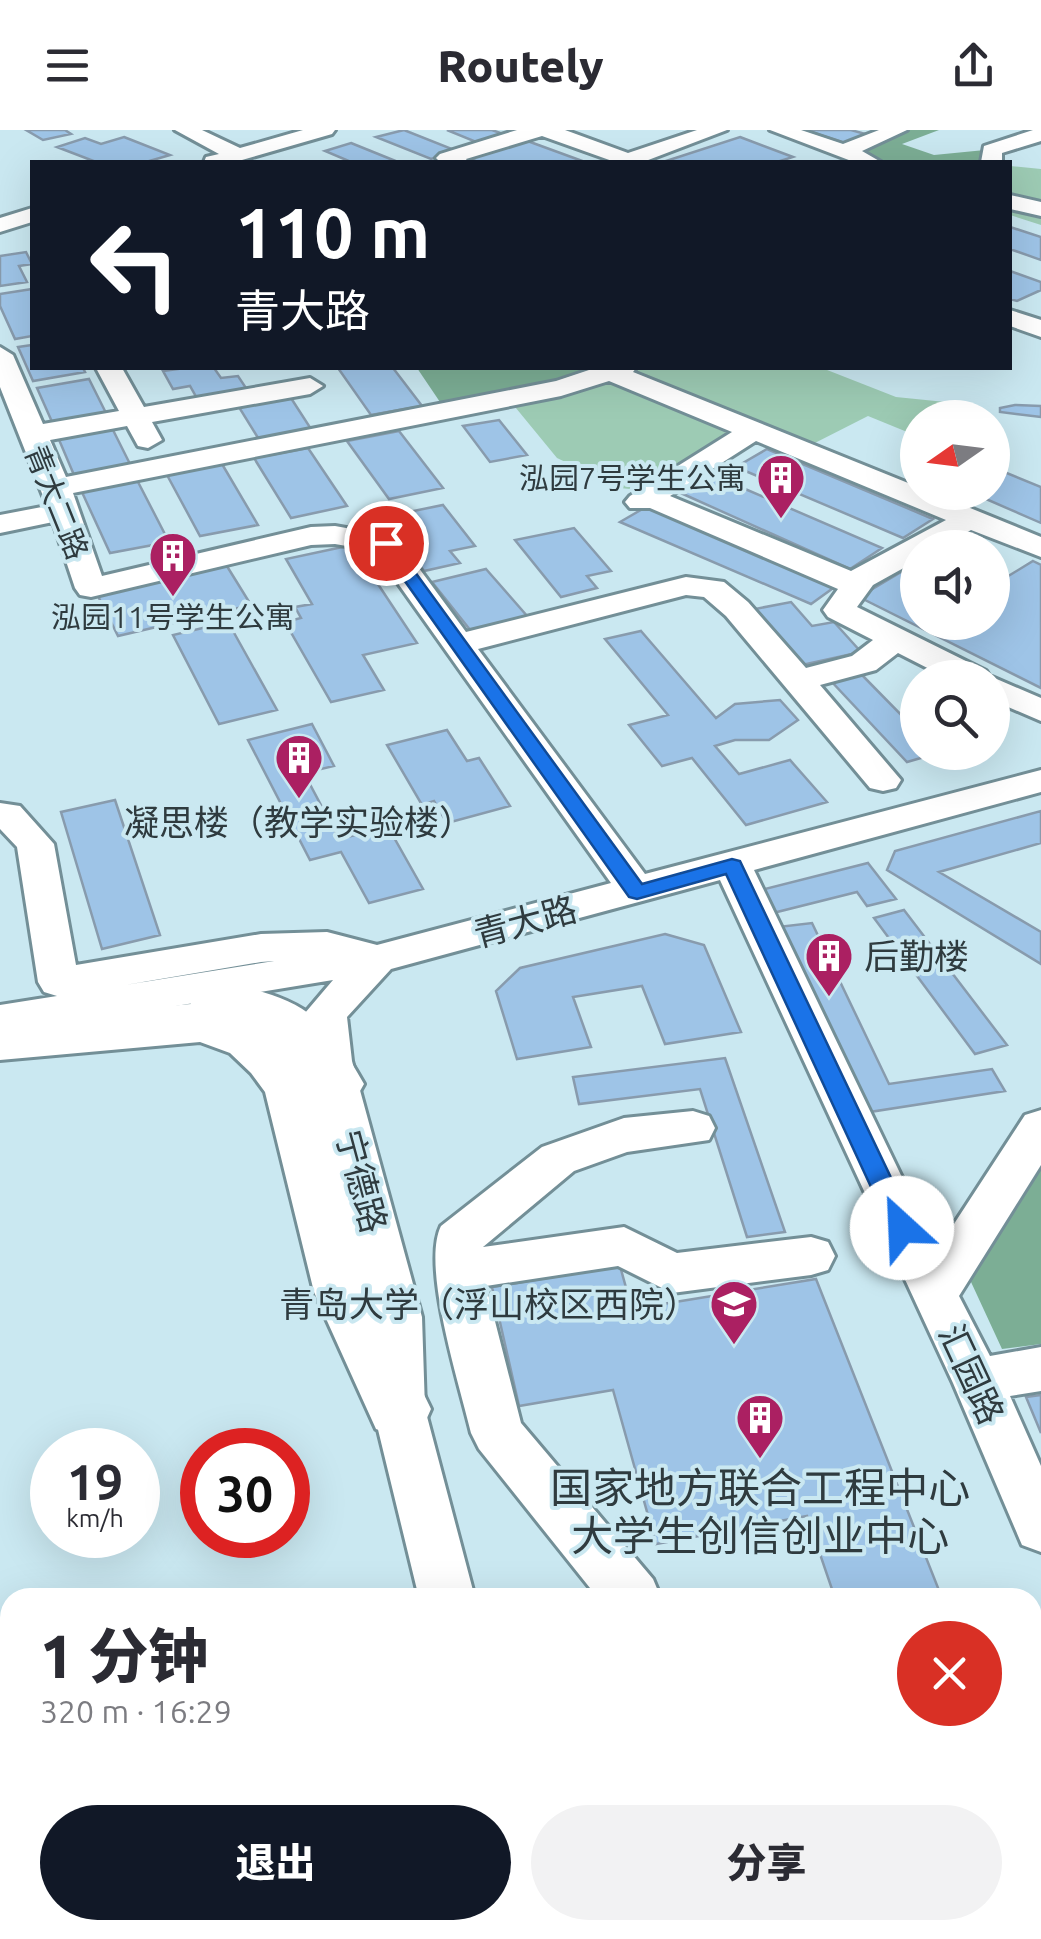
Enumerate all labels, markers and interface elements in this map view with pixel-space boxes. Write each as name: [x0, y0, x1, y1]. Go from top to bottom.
icon: menu: [40, 38, 95, 93]
icon: share: [946, 38, 1001, 93]
text: Routely: [437, 40, 604, 91]
text: 110 m: [235, 193, 430, 271]
icon: left: [70, 200, 200, 330]
text: 青大路: [235, 285, 370, 336]
north arrow: [900, 400, 1010, 510]
map controls: [900, 400, 1010, 770]
street label: 青大二路: [19, 440, 95, 564]
building icon: 泓园7号学生公寓: [755, 452, 807, 520]
place label: 泓园7号学生公寓: [519, 461, 746, 495]
pin: [344, 501, 429, 586]
icon: arrive: [359, 516, 414, 571]
building icon: 泓园11号学生公寓: [147, 530, 199, 598]
button: sound: [900, 530, 1010, 640]
place label: 泓园11号学生公寓: [51, 600, 295, 634]
button: search: [900, 660, 1010, 770]
building icon: 凝思楼（教学实验楼）: [273, 732, 325, 800]
place label: 凝思楼（教学实验楼）: [124, 802, 474, 842]
street label: 青大路: [469, 888, 581, 954]
building icon: 后勤楼: [803, 930, 855, 998]
place label: 后勤楼: [864, 936, 969, 976]
street label: 宁德路: [329, 1125, 395, 1237]
position arrow: [850, 1176, 954, 1280]
school or university icon: 青岛大学（浮山校区西院）: [708, 1278, 760, 1346]
place label: 青岛大学（浮山校区西院）: [279, 1284, 699, 1324]
street label: 汇园路: [932, 1318, 1012, 1430]
building icon: 国家地方联合工程中心 大学生创信创业中心: [734, 1392, 786, 1460]
speed limit sign: 30: [180, 1428, 310, 1558]
text: 19: [67, 1453, 123, 1509]
place label: 国家地方联合工程中心 大学生创信创业中心: [550, 1464, 970, 1559]
text: km/h: [66, 1504, 124, 1532]
button: close: [897, 1621, 1002, 1726]
text: 1 分钟: [40, 1622, 208, 1689]
text: 320 m · 16:29: [40, 1693, 232, 1729]
button: 退出: [40, 1805, 511, 1920]
button: 分享: [531, 1805, 1002, 1920]

